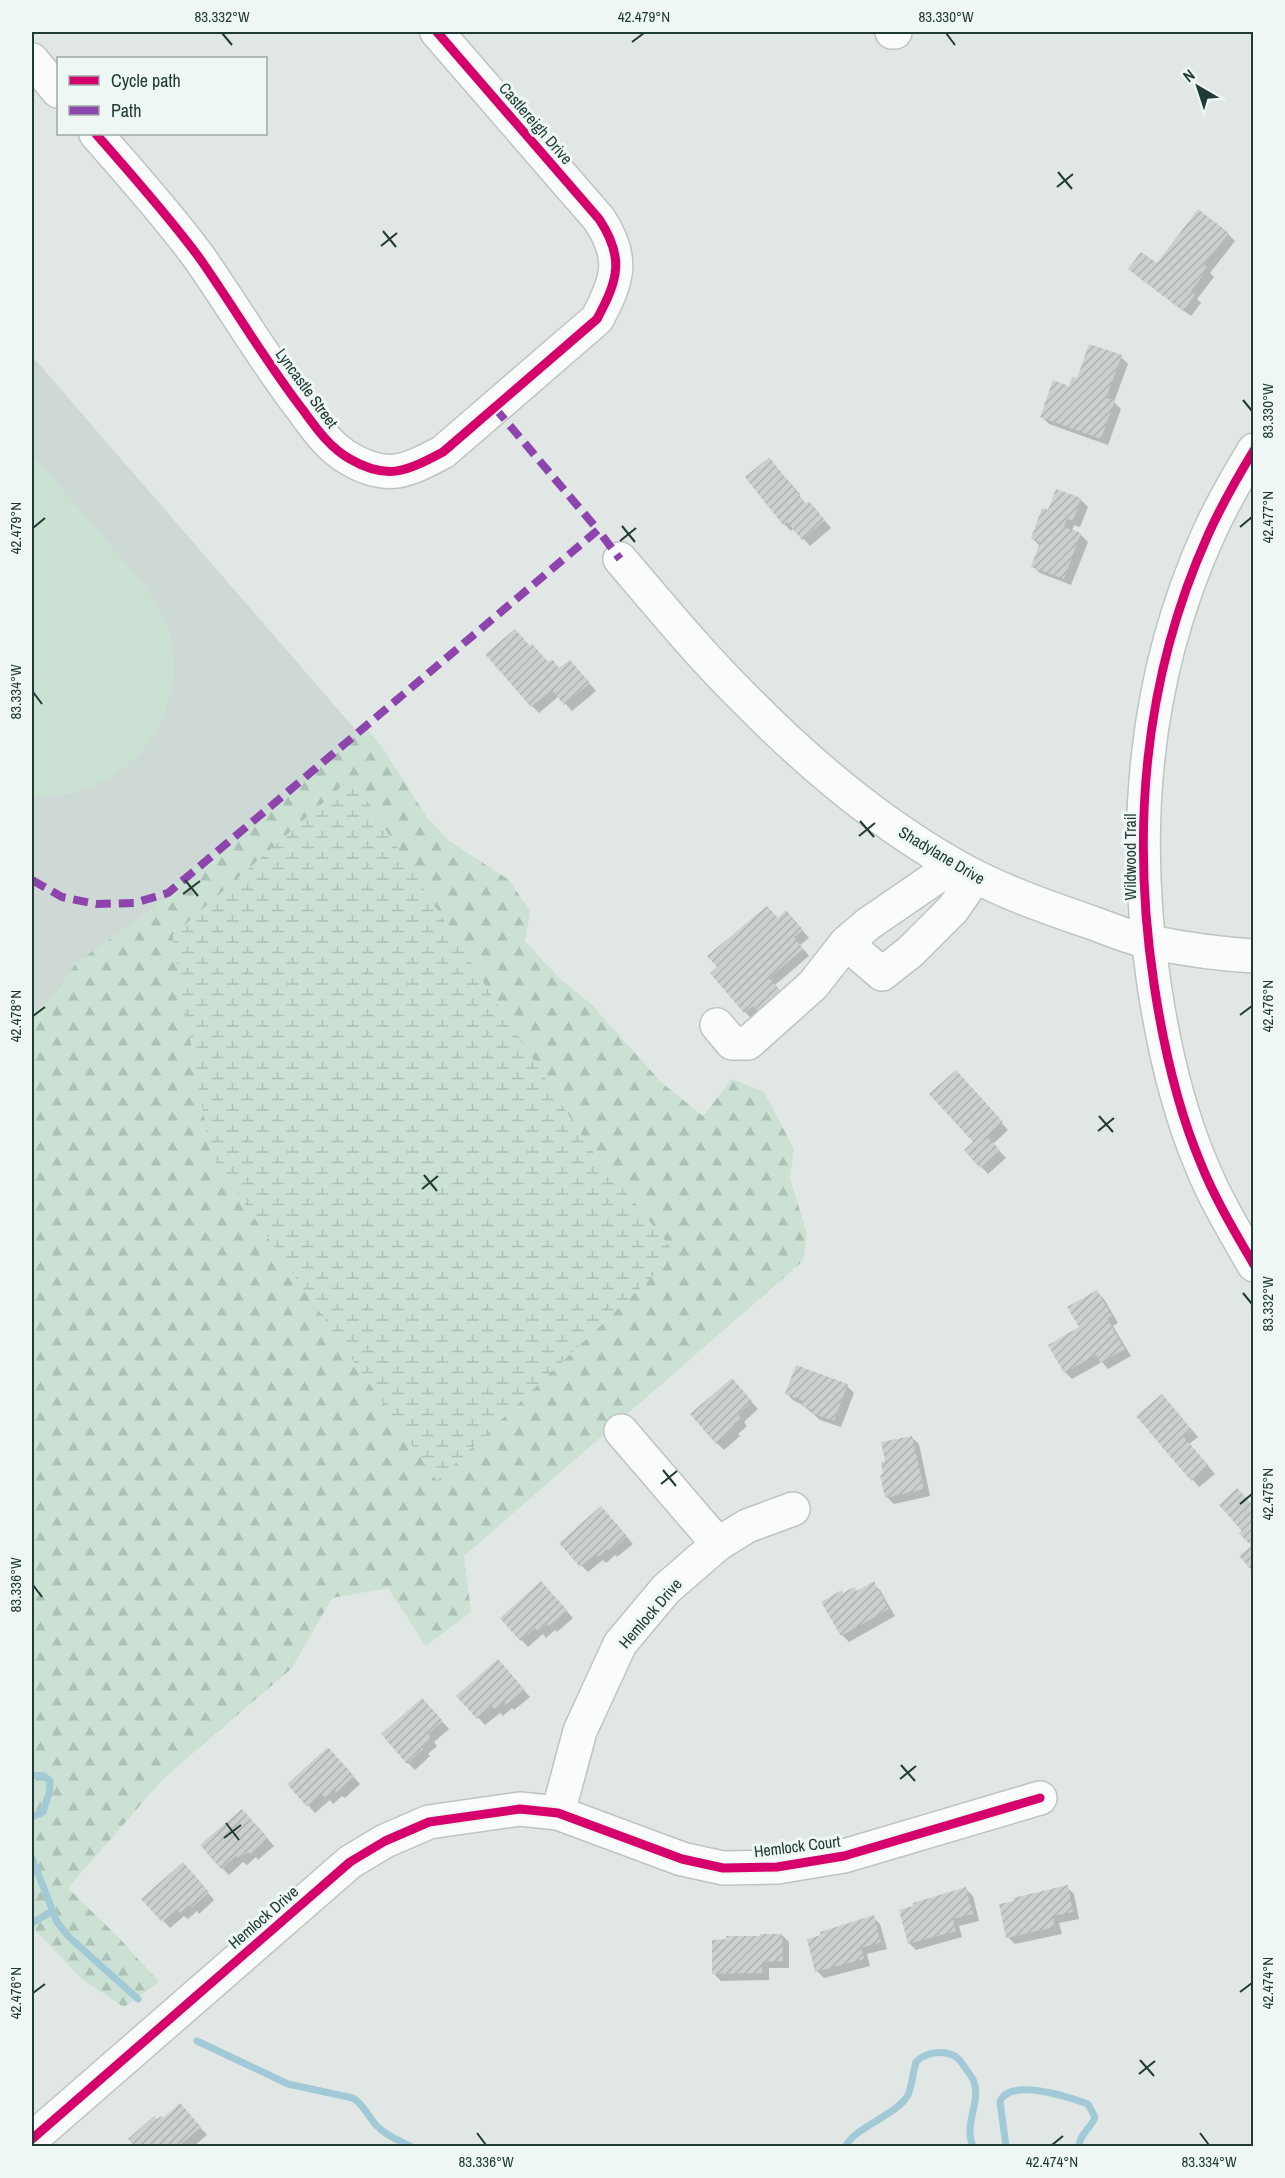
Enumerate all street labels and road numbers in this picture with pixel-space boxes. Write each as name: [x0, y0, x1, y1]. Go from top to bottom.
street label: Castlereigh Drive: [494, 77, 578, 169]
street label: Lyncastle Street: [271, 344, 344, 433]
street label: Wildwood Trail: [1119, 814, 1141, 900]
street label: Shadylane Drive: [895, 821, 989, 889]
street label: Hemlock Drive: [613, 1573, 687, 1653]
street label: Hemlock Court: [753, 1830, 842, 1862]
street label: Hemlock Drive: [223, 1880, 303, 1954]

